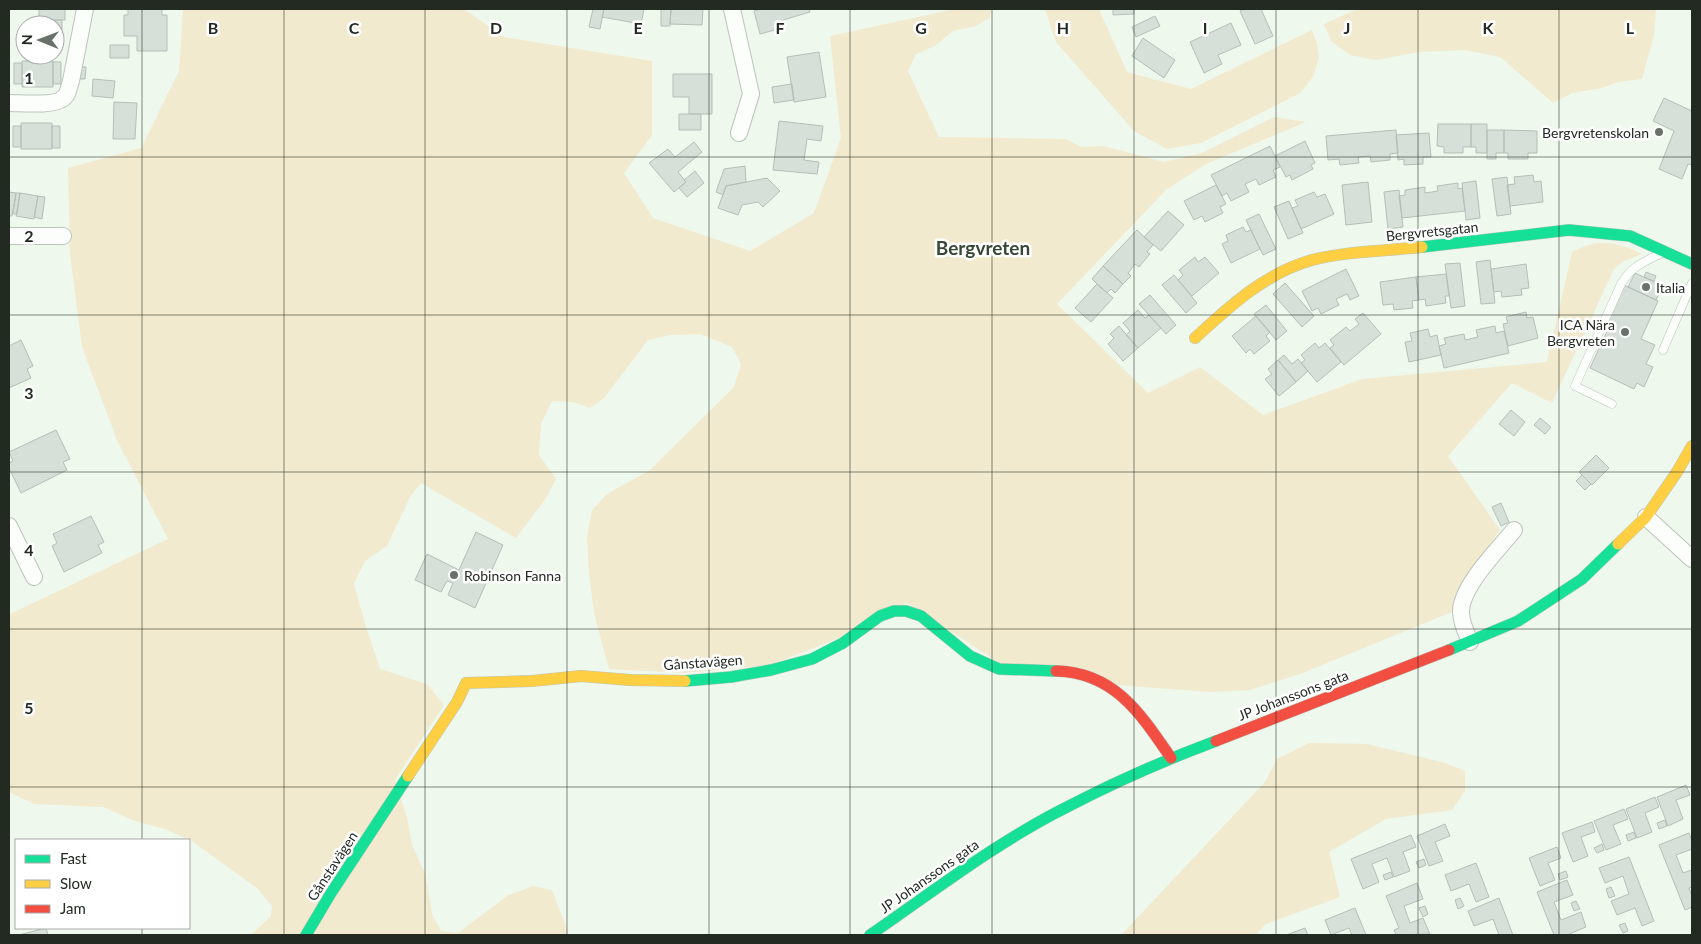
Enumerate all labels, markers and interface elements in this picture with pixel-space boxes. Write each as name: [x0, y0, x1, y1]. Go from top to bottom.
north arrow: [15, 15, 65, 65]
text: B: [208, 18, 218, 37]
text: C: [349, 18, 360, 37]
text: D: [490, 18, 502, 37]
text: E: [633, 18, 643, 37]
text: F: [775, 18, 785, 37]
text: G: [915, 18, 927, 37]
text: H: [1057, 18, 1069, 37]
text: I: [1203, 18, 1207, 37]
text: J: [1344, 18, 1350, 37]
text: K: [1483, 18, 1495, 37]
text: L: [1626, 18, 1635, 37]
text: N: [18, 34, 35, 45]
text: 1: [24, 68, 34, 87]
place label: Bergvretenskolan: [1542, 124, 1649, 141]
marker: Bergvretenskolan: [1653, 126, 1665, 138]
street label: Bergvretsgatan: [1385, 218, 1479, 244]
text: 2: [24, 226, 34, 245]
district label: Bergvreten: [936, 236, 1030, 259]
place label: Italia: [1656, 279, 1685, 296]
marker: Italia: [1640, 281, 1652, 293]
place label: ICA Nära Bergvreten: [1547, 316, 1615, 349]
marker: ICA Nära Bergvreten: [1619, 326, 1631, 338]
text: 3: [24, 383, 34, 402]
text: 4: [24, 540, 34, 559]
place label: Robinson Fanna: [464, 567, 561, 584]
marker: Robinson Fanna: [448, 569, 460, 581]
street label: Gånstavägen: [663, 651, 743, 673]
street label: JP Johanssons gata: [1235, 666, 1351, 724]
text: 5: [24, 698, 34, 717]
street label: Gånstavägen: [303, 828, 361, 904]
street label: JP Johanssons gata: [876, 835, 982, 917]
legend: [15, 839, 190, 929]
text: Fast: [60, 849, 87, 867]
text: Slow: [60, 874, 92, 892]
text: Jam: [60, 899, 86, 917]

